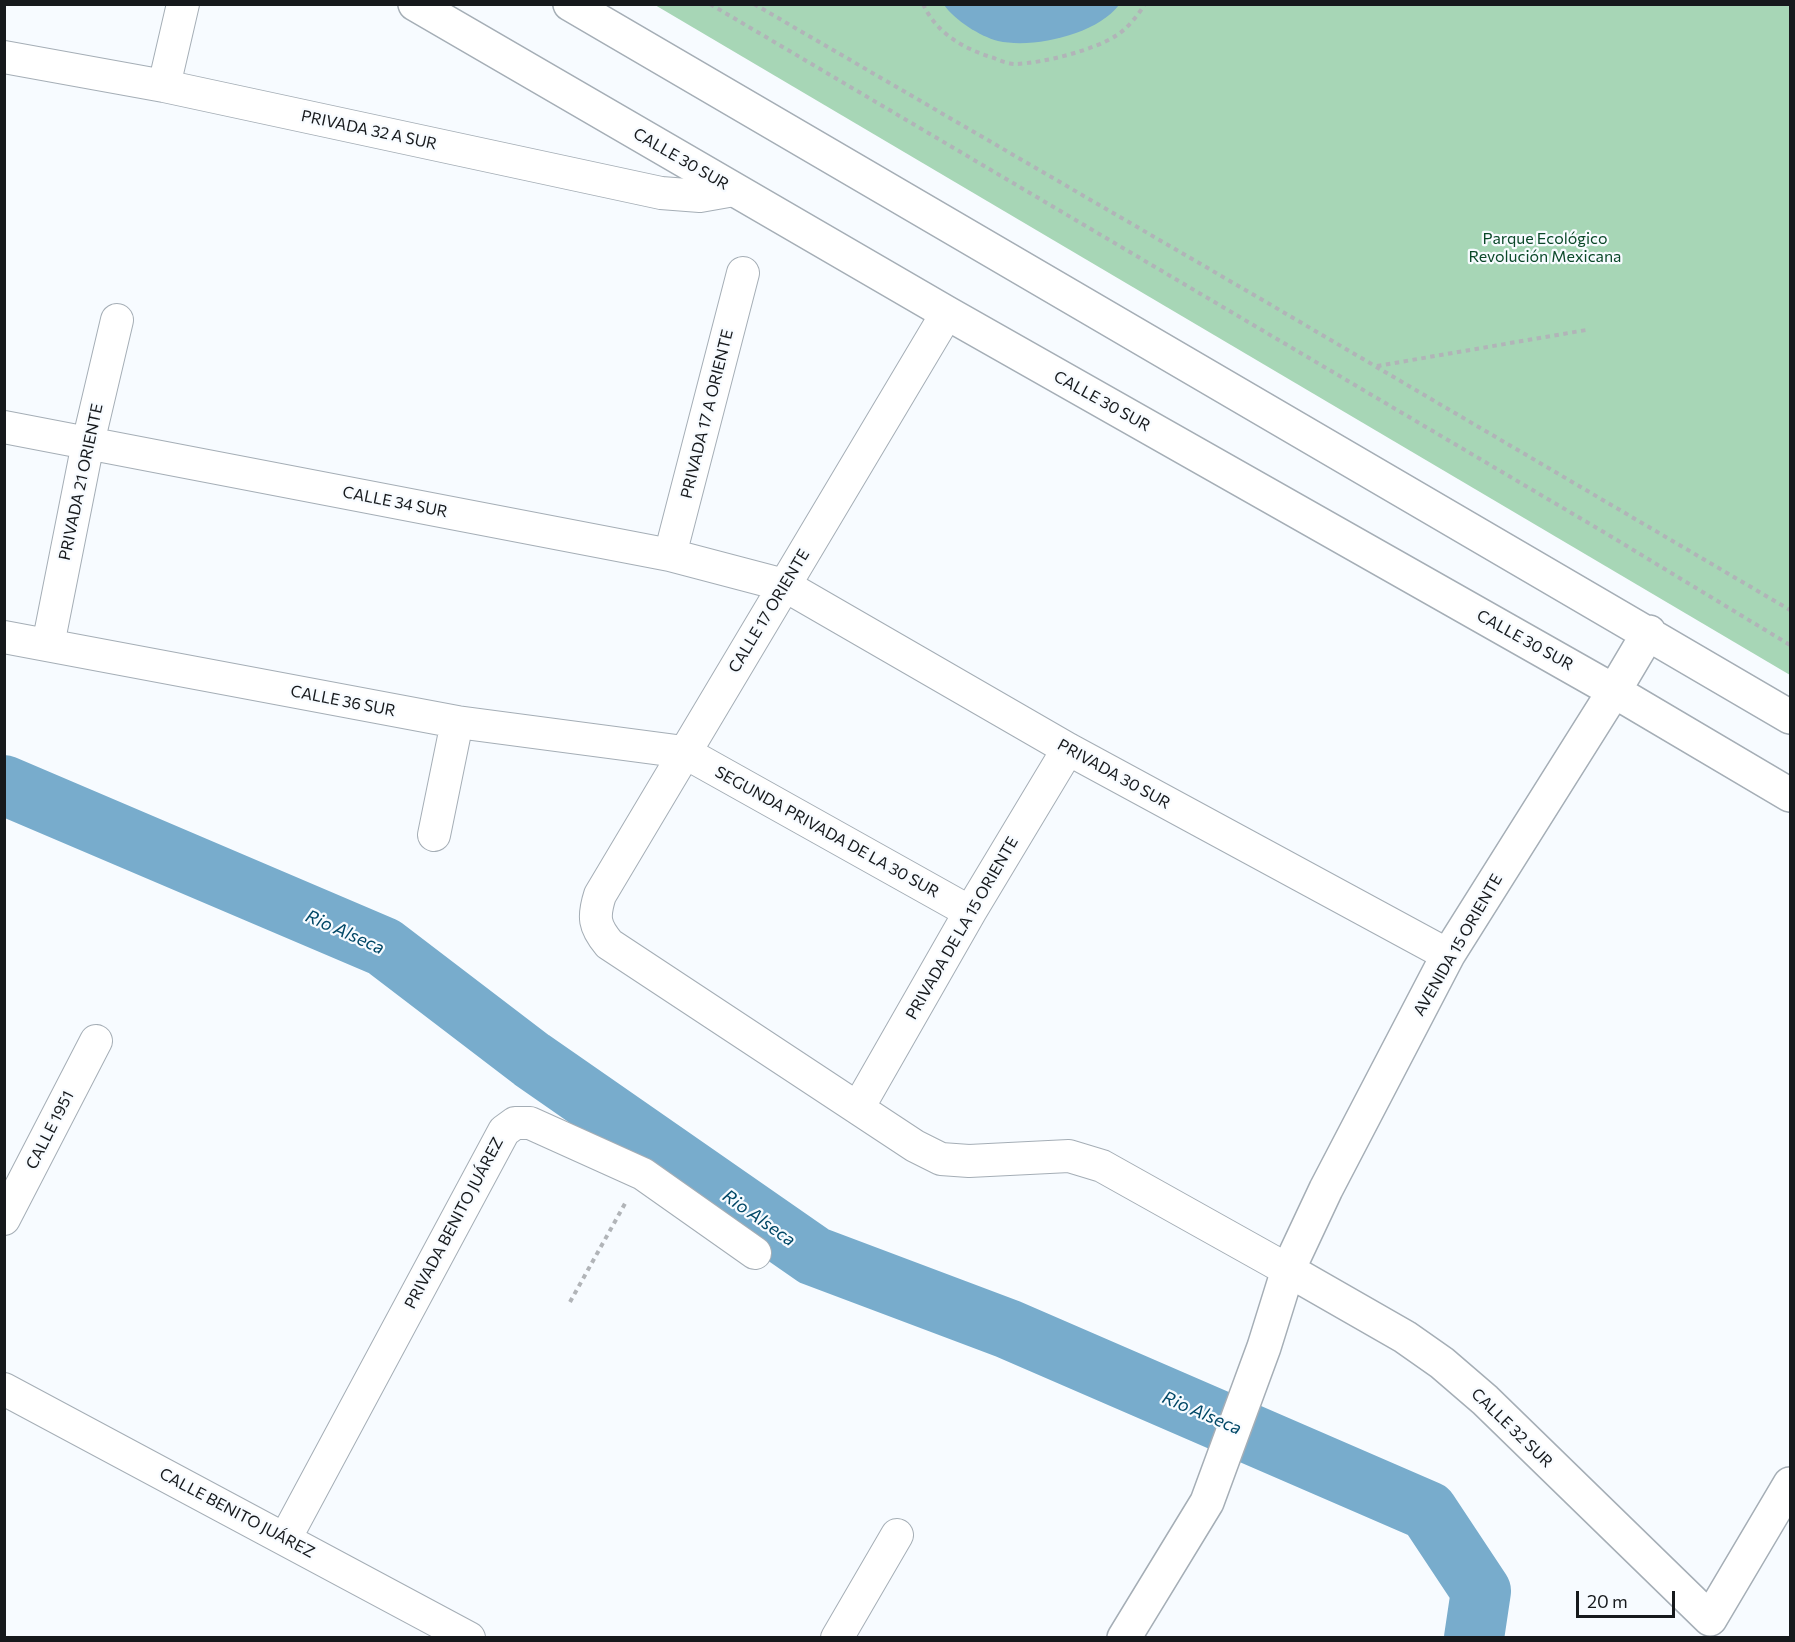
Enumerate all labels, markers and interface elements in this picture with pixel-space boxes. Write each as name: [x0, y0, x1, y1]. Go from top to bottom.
street label: PRIVADA 32 A SUR: [299, 106, 439, 154]
street label: CALLE 30 SUR: [630, 124, 732, 194]
park label: Parque Ecológico Revolución Mexicana: [1469, 229, 1621, 267]
street label: PRIVADA 17 A ORIENTE: [677, 327, 737, 501]
street label: CALLE 30 SUR: [1050, 367, 1154, 435]
street label: PRIVADA 21 ORIENTE: [55, 402, 107, 562]
street label: CALLE 34 SUR: [341, 482, 449, 522]
street label: CALLE 17 ORIENTE: [725, 546, 813, 676]
street label: CALLE 30 SUR: [1473, 606, 1577, 674]
street label: CALLE 36 SUR: [289, 681, 397, 721]
street label: PRIVADA 30 SUR: [1054, 735, 1174, 813]
street label: SEGUNDA PRIVADA DE LA 30 SUR: [712, 762, 942, 902]
street label: PRIVADA DE LA 15 ORIENTE: [902, 833, 1022, 1023]
street label: AVENIDA 15 ORIENTE: [1409, 870, 1507, 1020]
water label: Rio Alseca: [302, 905, 388, 959]
street label: CALLE 1951: [22, 1088, 78, 1172]
street label: PRIVADA BENITO JUÁREZ: [401, 1134, 507, 1312]
water label: Rio Alseca: [718, 1185, 800, 1251]
street label: CALLE 32 SUR: [1467, 1384, 1557, 1472]
water label: Rio Alseca: [1159, 1387, 1245, 1439]
street label: CALLE BENITO JUÁREZ: [156, 1464, 318, 1562]
scale bar: [1579, 1579, 1678, 1617]
text: 20 m: [1587, 1590, 1628, 1612]

